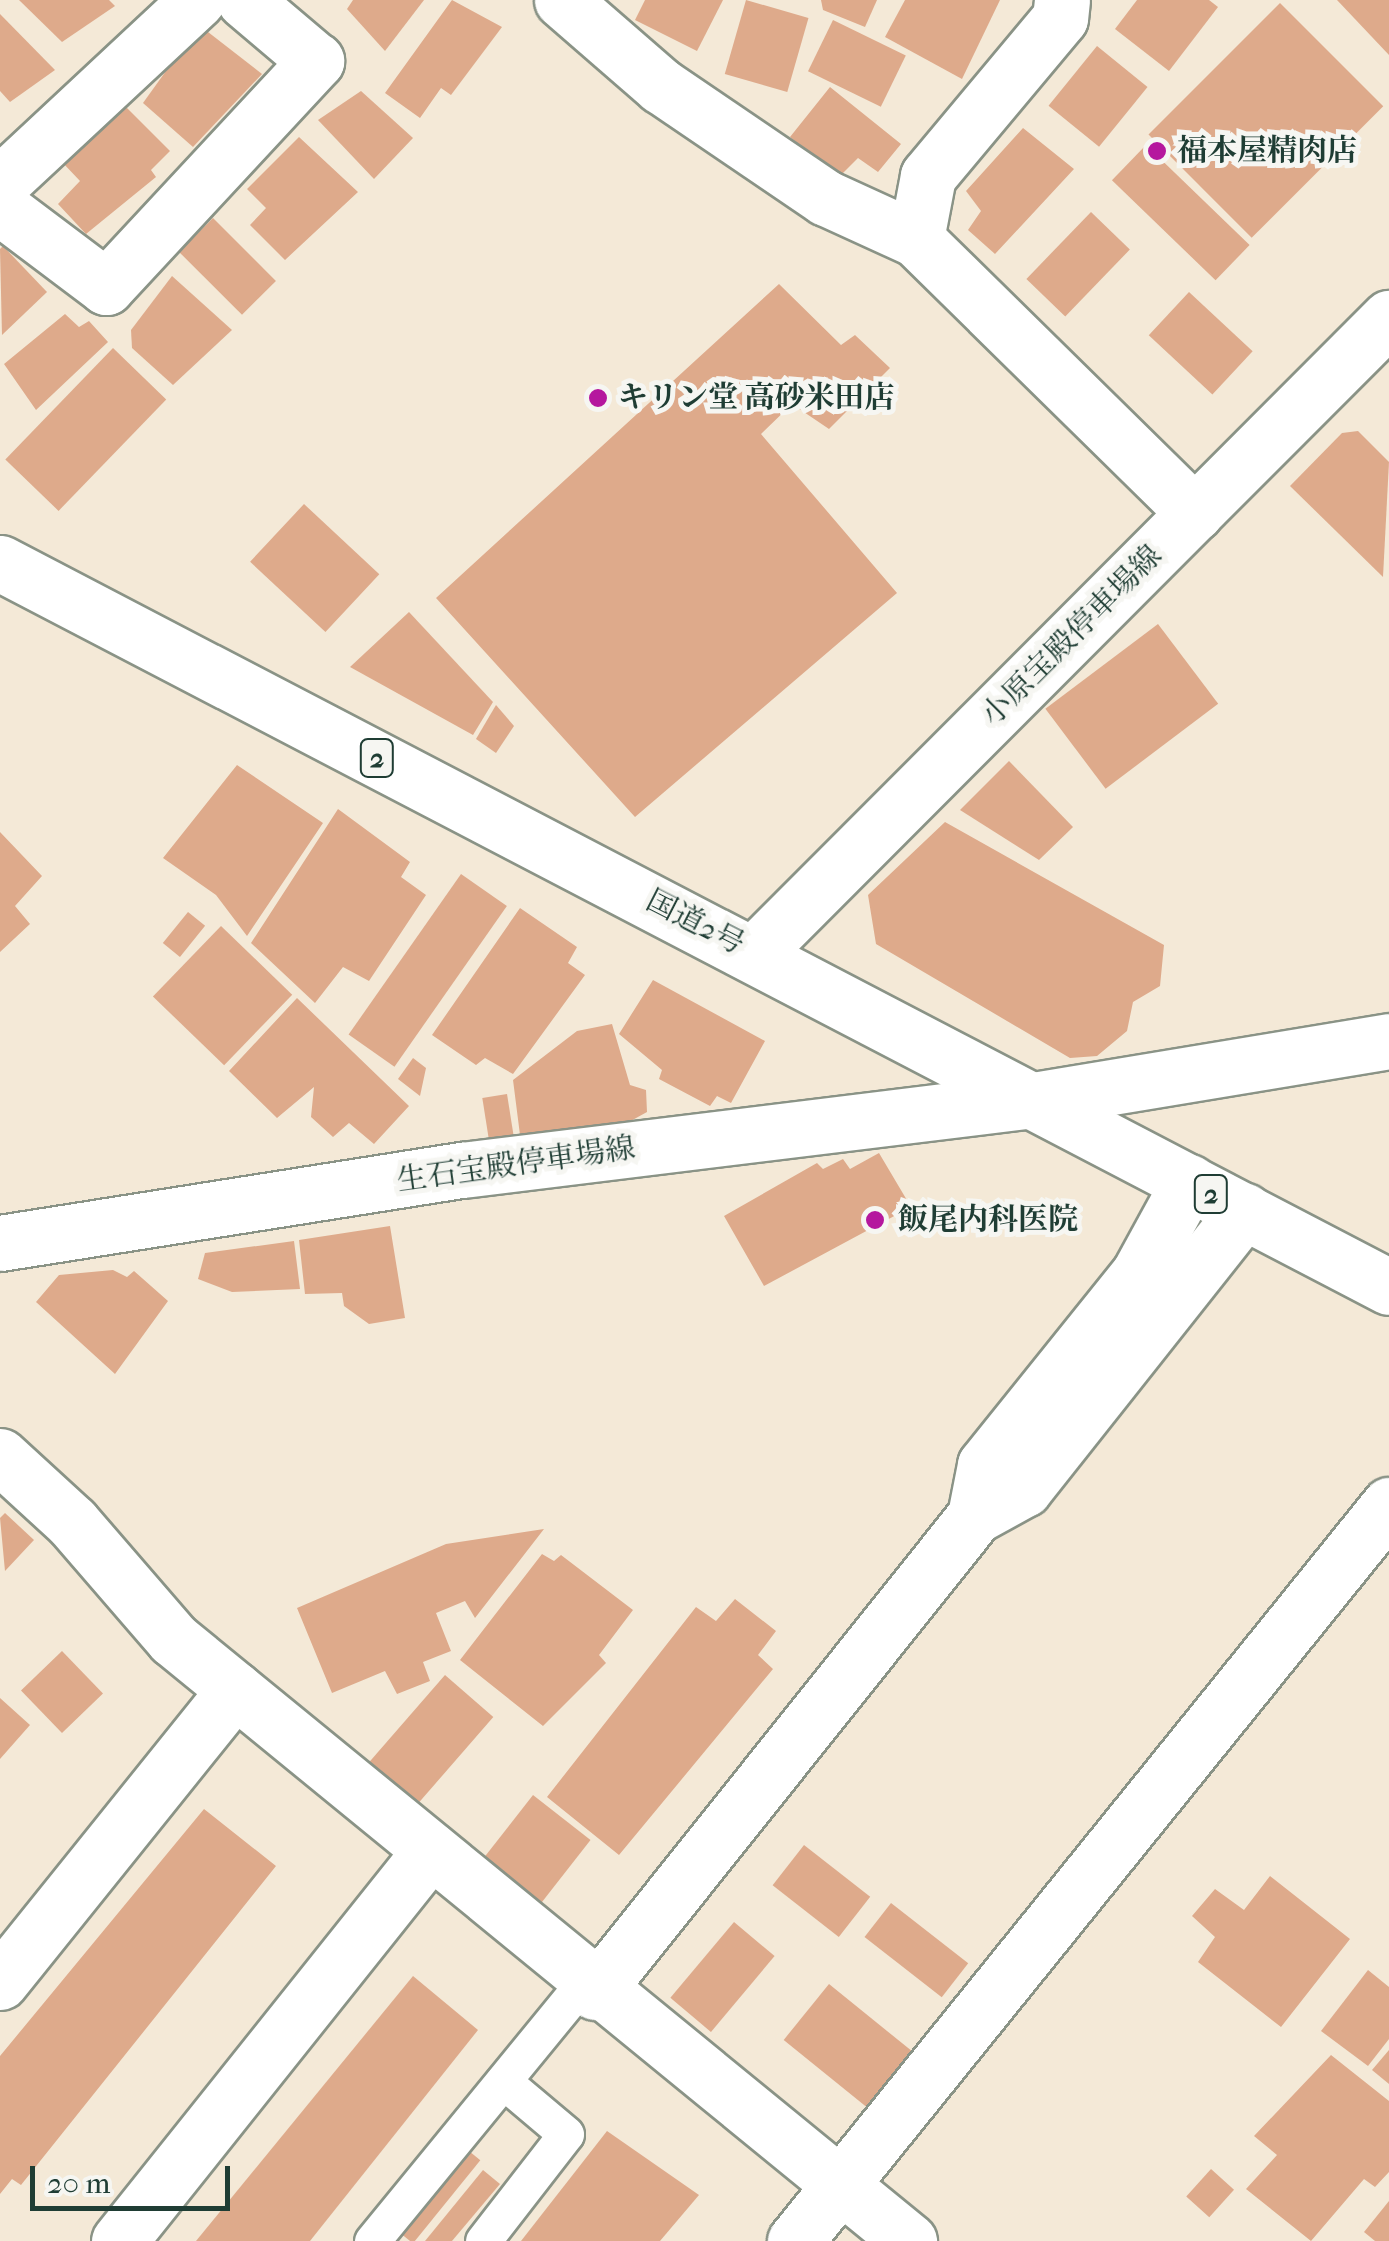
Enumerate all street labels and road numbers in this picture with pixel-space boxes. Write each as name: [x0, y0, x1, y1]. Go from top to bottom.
street label: 小原宝殿停車場線: [974, 538, 1170, 734]
road number: 2: [360, 735, 394, 781]
street label: 国道2号: [640, 883, 750, 963]
street label: 生石宝殿停車場線: [395, 1130, 637, 1200]
road number: 2: [1194, 1171, 1228, 1217]

